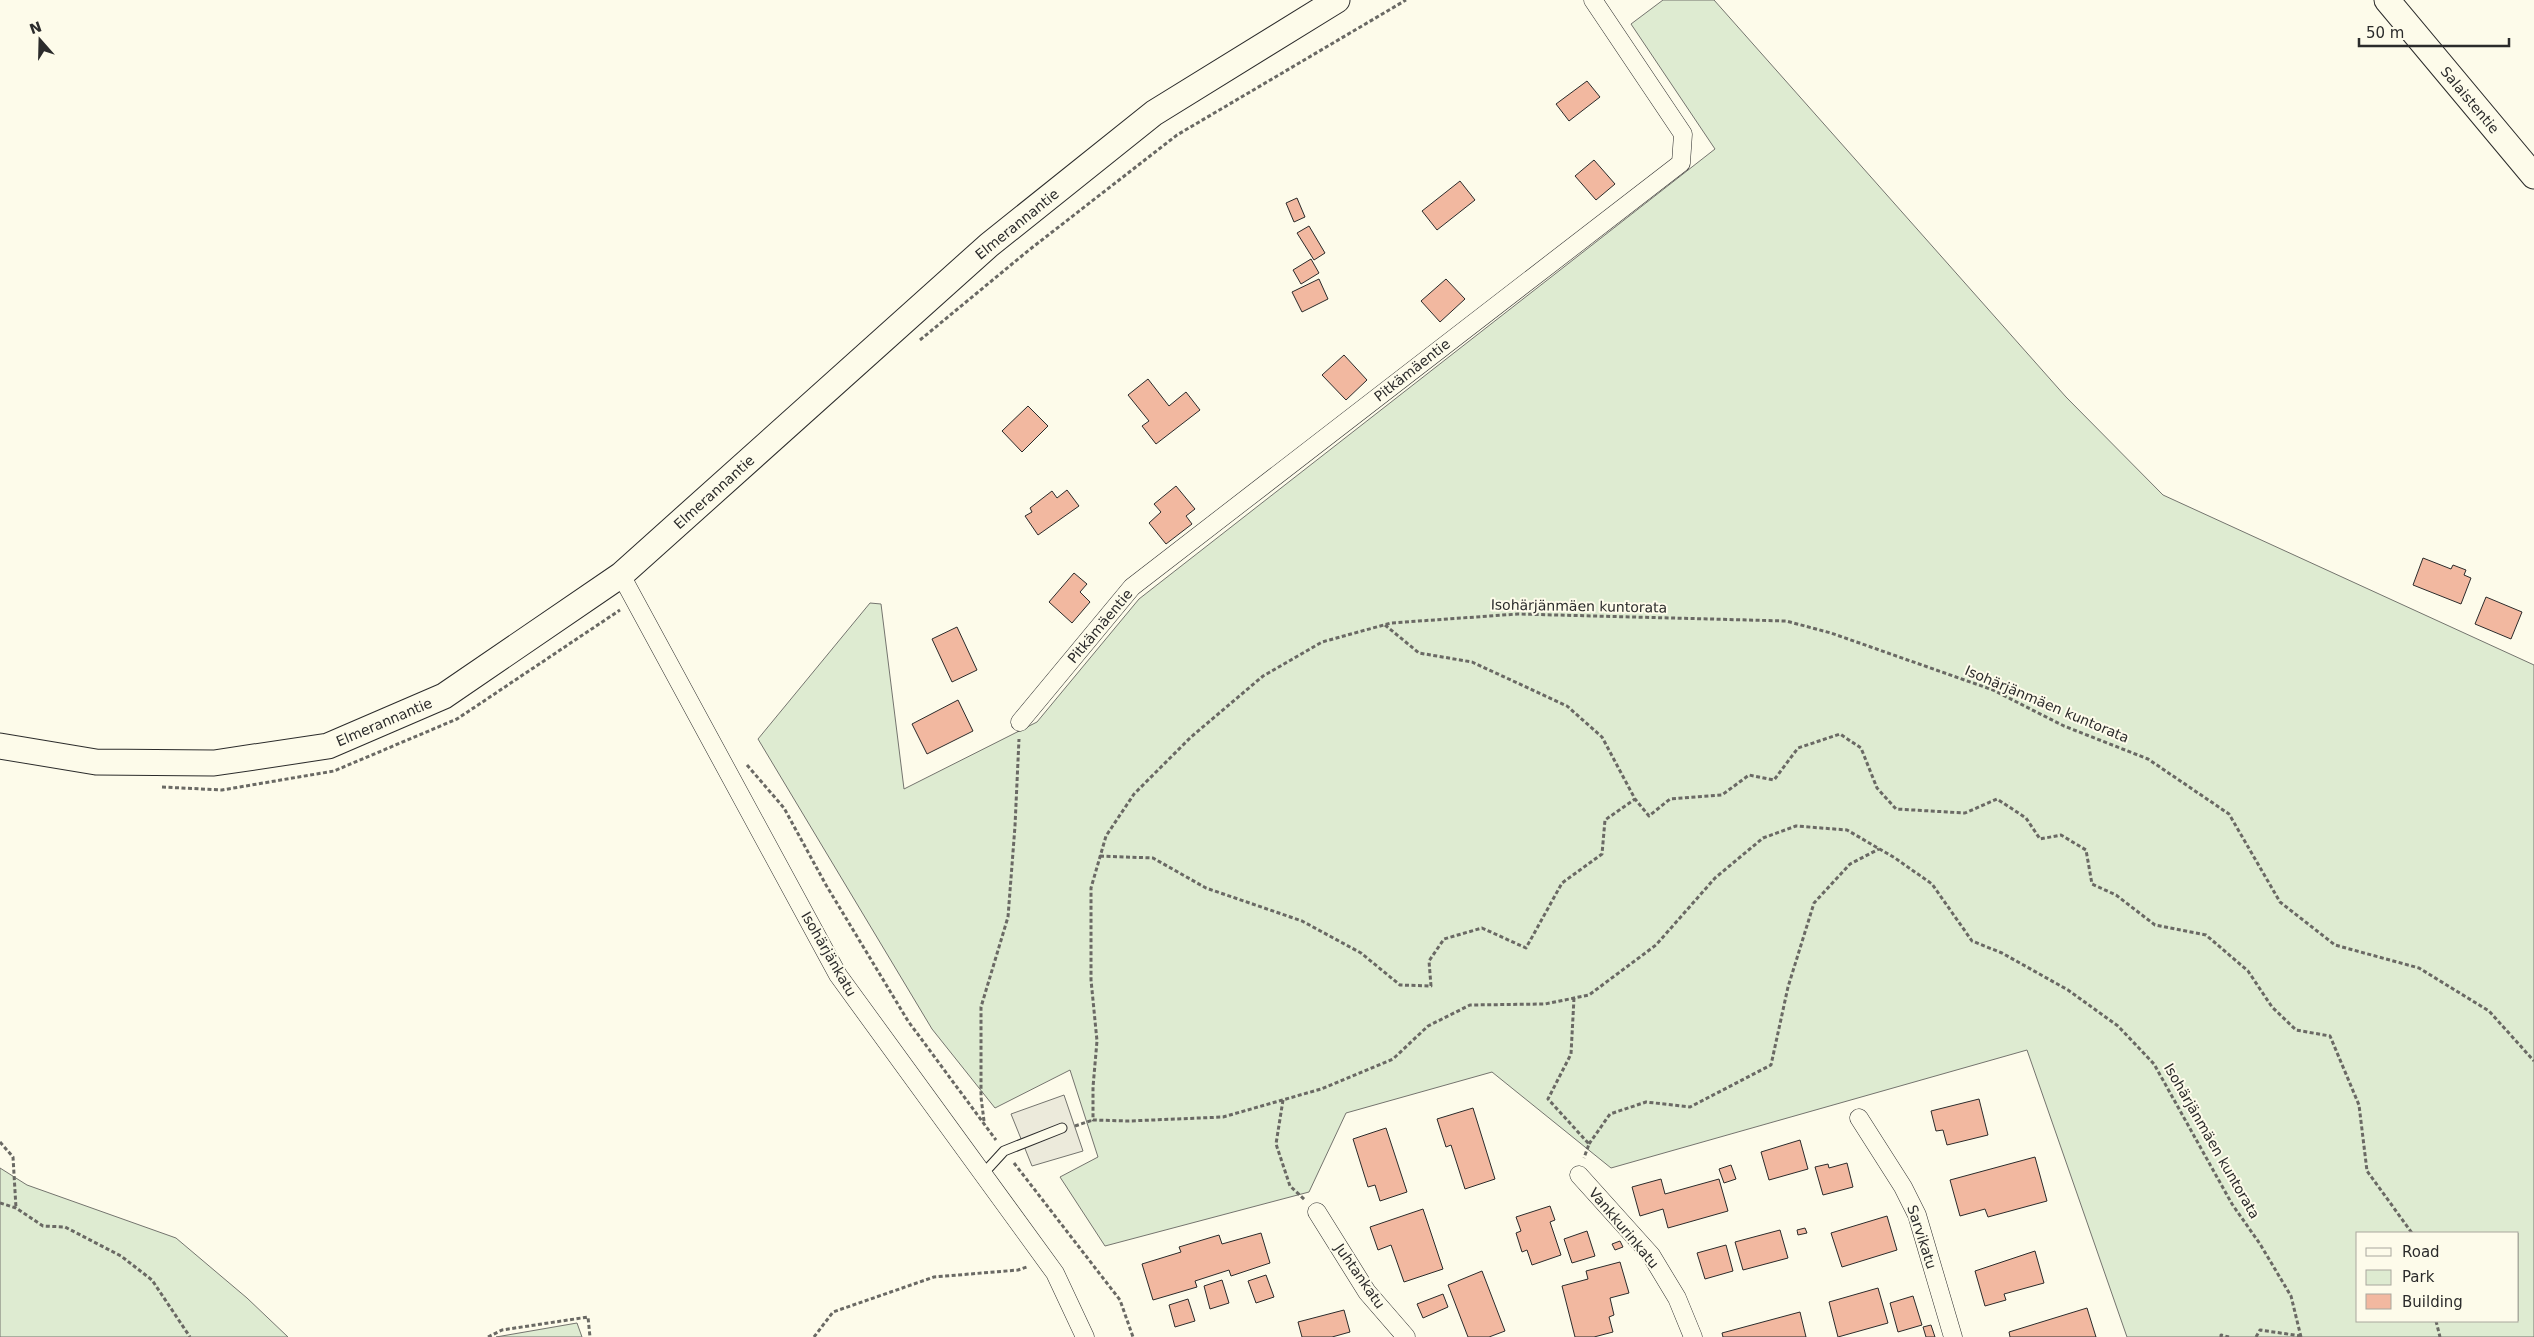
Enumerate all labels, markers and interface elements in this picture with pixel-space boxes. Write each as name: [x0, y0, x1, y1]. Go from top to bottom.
north arrow: [15, 15, 65, 65]
scale bar: [2359, 15, 2509, 47]
text: N: [27, 18, 44, 37]
text: 50 m: [2366, 24, 2404, 42]
street label: Salaistentie: [2437, 63, 2503, 137]
street label: Elmerannantie: [972, 186, 1062, 262]
street label: Pitkämäentie: [1371, 335, 1453, 405]
street label: Elmerannantie: [671, 452, 757, 532]
street label: Pitkämäentie: [1064, 586, 1136, 666]
street label: Isohärjänmäen kuntorata: [1491, 596, 1667, 616]
street label: Isohärjänmäen kuntorata: [1963, 662, 2131, 746]
street label: Elmerannantie: [334, 695, 434, 749]
street label: Isohärjänkatu: [798, 909, 860, 999]
street label: Isohärjänmäen kuntorata: [2161, 1061, 2263, 1221]
street label: Vankkurinkatu: [1586, 1185, 1662, 1271]
street label: Sarvikatu: [1904, 1203, 1940, 1271]
legend: [2356, 1232, 2519, 1322]
street label: Juhtankatu: [1331, 1240, 1388, 1312]
text: Road: [2402, 1243, 2440, 1261]
text: Park: [2402, 1268, 2435, 1286]
text: Building: [2402, 1293, 2463, 1311]

